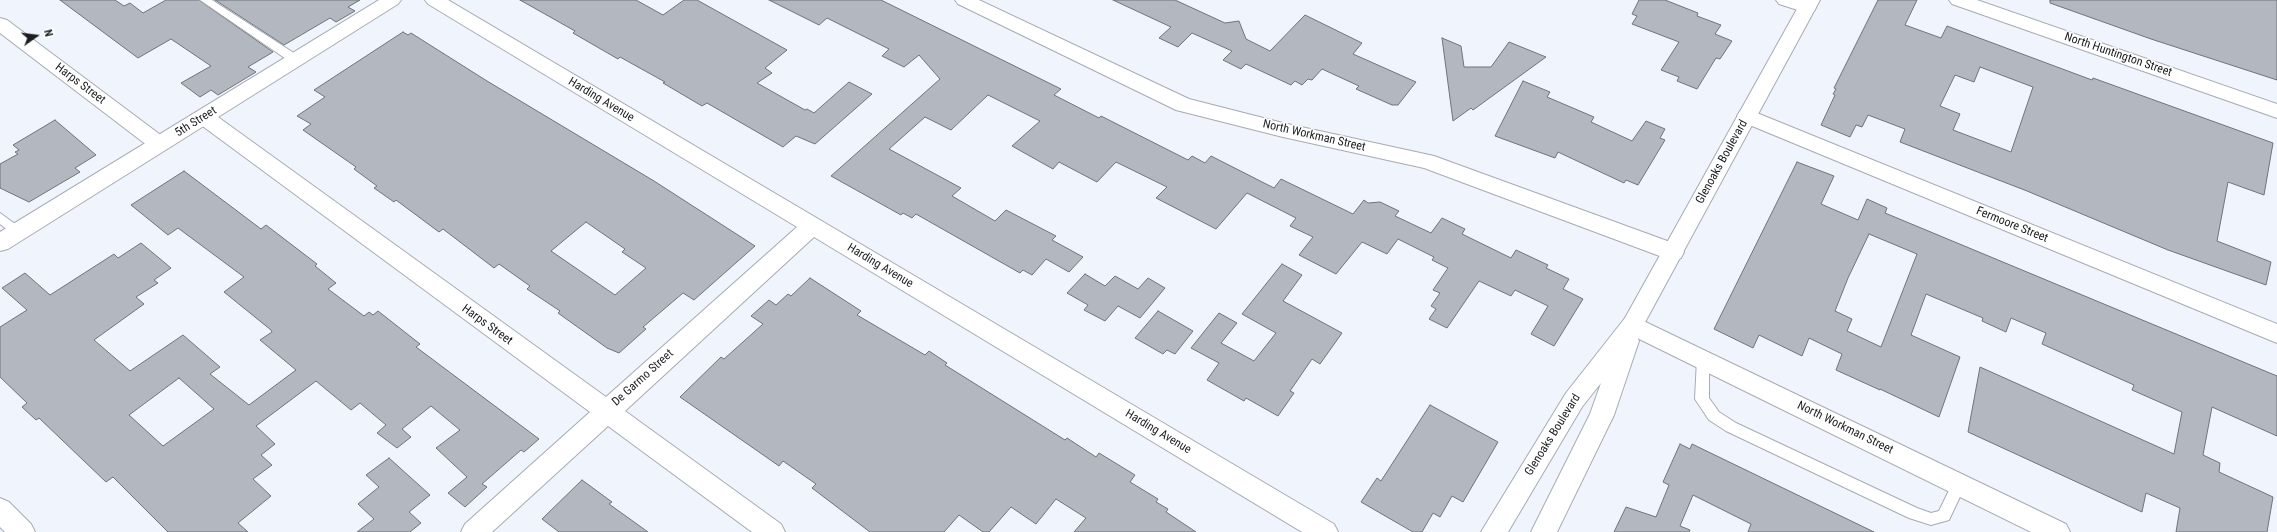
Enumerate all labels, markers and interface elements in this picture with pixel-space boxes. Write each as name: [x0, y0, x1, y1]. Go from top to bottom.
north arrow: [16, 16, 56, 56]
text: N: [41, 28, 55, 38]
street label: North Huntington Street: [2062, 30, 2174, 80]
street label: Harps Street: [52, 60, 108, 108]
street label: Harding Avenue: [565, 75, 637, 125]
street label: 5th Street: [173, 104, 219, 140]
street label: North Workman Street: [1261, 117, 1367, 155]
street label: Glenoaks Boulevard: [1693, 118, 1751, 206]
street label: Fermoore Street: [1974, 204, 2050, 246]
street label: Harding Avenue: [844, 241, 916, 291]
street label: Harps Street: [459, 302, 515, 348]
street label: De Garmo Street: [609, 347, 677, 409]
street label: Glenoaks Boulevard: [1522, 391, 1584, 479]
street label: North Workman Street: [1795, 399, 1895, 457]
street label: Harding Avenue: [1122, 407, 1194, 457]

